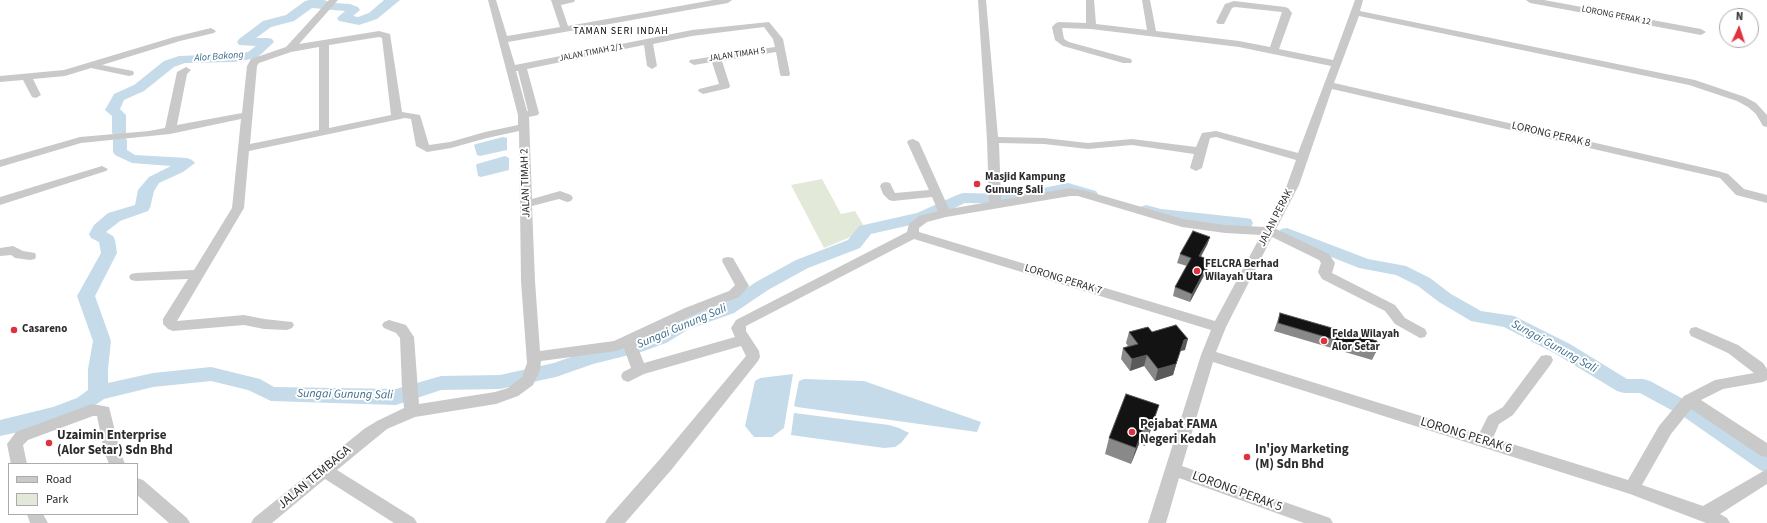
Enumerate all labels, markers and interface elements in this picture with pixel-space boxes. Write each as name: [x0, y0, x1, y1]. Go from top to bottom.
street label: LORONG PERAK 12: [1581, 4, 1651, 28]
north arrow: [1719, 8, 1759, 48]
text: N: [1736, 9, 1744, 24]
district label: TAMAN SERI INDAH: [573, 26, 669, 38]
street label: JALAN TIMAH 2/1: [558, 42, 624, 64]
street label: JALAN TIMAH 5: [708, 46, 766, 64]
water label: Alor Bakong: [194, 49, 244, 65]
street label: LORONG PERAK 8: [1510, 120, 1592, 150]
street label: JALAN TIMAH 2: [518, 148, 534, 218]
place label: Masjid Kampung Gunung Sali: [985, 171, 1065, 197]
marker: Masjid Kampung Gunung Sali: [972, 179, 982, 189]
street label: JALAN PERAK: [1256, 187, 1296, 249]
place label: FELCRA Berhad Wilayah Utara: [1205, 258, 1279, 284]
street label: LORONG PERAK 7: [1023, 262, 1103, 298]
marker: FELCRA Berhad Wilayah Utara: [1192, 266, 1202, 276]
water label: Sungai Gunung Sali: [635, 302, 729, 352]
water label: Sungai Gunung Sali: [1509, 317, 1599, 377]
place label: Casareno: [22, 323, 67, 337]
marker: Casareno: [9, 325, 19, 335]
place label: Felda Wilayah Alor Setar: [1332, 328, 1399, 354]
marker: Felda Wilayah Alor Setar: [1319, 336, 1329, 346]
water label: Sungai Gunung Sali: [297, 387, 393, 403]
street label: LORONG PERAK 6: [1418, 415, 1514, 457]
place label: Pejabat FAMA Negeri Kedah: [1140, 417, 1217, 448]
marker: Pejabat FAMA Negeri Kedah: [1127, 427, 1137, 437]
place label: Uzaimin Enterprise (Alor Setar) Sdn Bhd: [57, 428, 173, 459]
marker: Uzaimin Enterprise (Alor Setar) Sdn Bhd: [44, 438, 54, 448]
place label: In'joy Marketing (M) Sdn Bhd: [1255, 442, 1349, 473]
street label: JALAN TEMBAGA: [275, 443, 355, 513]
marker: In'joy Marketing (M) Sdn Bhd: [1242, 452, 1252, 462]
legend: [8, 463, 138, 515]
street label: LORONG PERAK 5: [1190, 468, 1284, 516]
text: Road: [46, 471, 72, 488]
text: Park: [46, 491, 68, 508]

